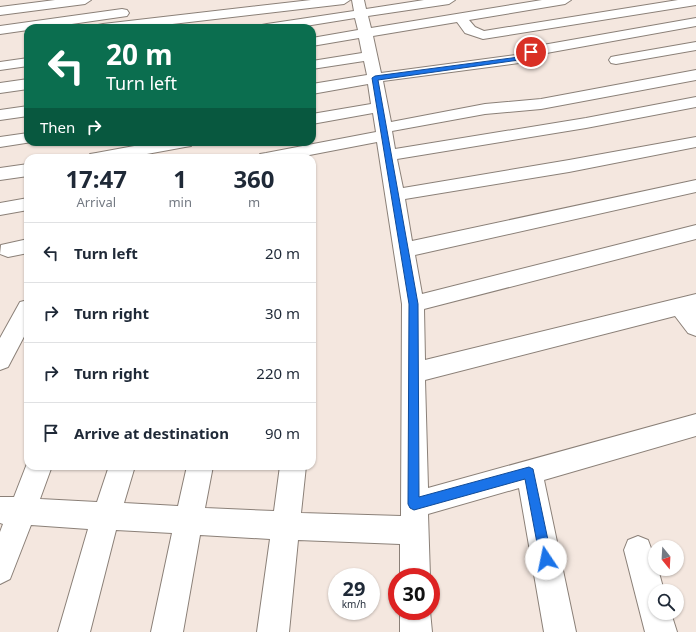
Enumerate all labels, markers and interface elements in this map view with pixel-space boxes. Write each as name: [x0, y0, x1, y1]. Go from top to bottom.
text: 20 m: [106, 35, 173, 73]
pin: [514, 35, 548, 69]
icon: left: [40, 40, 92, 92]
icon: arrive: [520, 41, 542, 63]
text: Turn left: [106, 71, 177, 95]
icon: right: [83, 116, 105, 138]
text: Then: [40, 117, 75, 137]
text: 17:47: [65, 162, 127, 195]
text: 1: [173, 162, 187, 195]
text: 360: [233, 162, 275, 195]
text: Arrival: [76, 193, 116, 211]
text: min: [168, 193, 192, 211]
text: m: [248, 193, 260, 211]
icon: left: [40, 242, 62, 264]
text: Turn left: [74, 243, 138, 263]
text: 20 m: [265, 243, 300, 263]
icon: right: [40, 302, 62, 324]
text: Turn right: [74, 303, 149, 323]
text: 30 m: [265, 303, 300, 323]
icon: right: [40, 362, 62, 384]
text: Turn right: [74, 363, 149, 383]
text: 220 m: [256, 363, 300, 383]
icon: arrive: [40, 422, 62, 444]
text: Arrive at destination: [74, 423, 229, 443]
text: 90 m: [265, 423, 300, 443]
position arrow: [525, 538, 567, 580]
north arrow: [648, 540, 684, 576]
map controls: [648, 540, 684, 620]
speed limit sign: 30: [388, 568, 440, 620]
text: 29: [343, 575, 365, 602]
button: search: [648, 584, 684, 620]
text: km/h: [342, 597, 366, 611]

